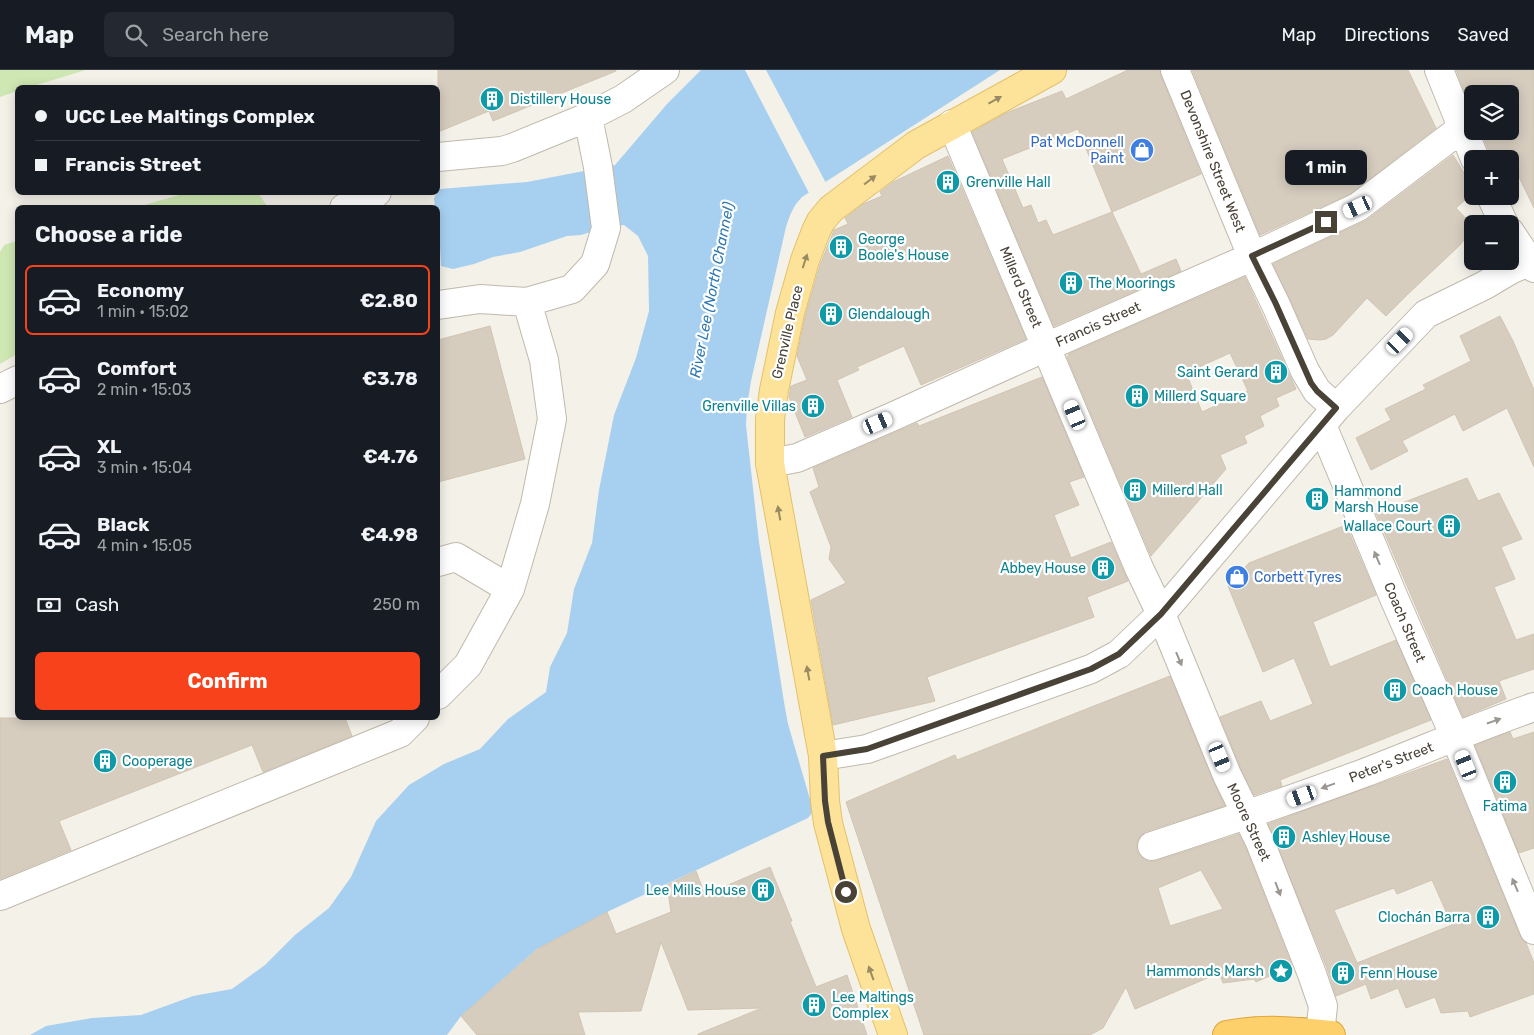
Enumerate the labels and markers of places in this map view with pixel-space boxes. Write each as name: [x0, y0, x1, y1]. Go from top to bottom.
building icon: Distillery House: [479, 86, 505, 112]
place label: Distillery House: [510, 91, 611, 108]
place label: Pat McDonnell Paint: [1030, 134, 1125, 167]
shop icon: Pat McDonnell Paint: [1129, 137, 1155, 163]
building icon: Grenville Hall: [935, 169, 961, 195]
place label: Grenville Hall: [966, 174, 1051, 191]
place label: George Boole's House: [858, 231, 949, 264]
building icon: George Boole's House: [828, 234, 854, 260]
building icon: The Moorings: [1058, 270, 1084, 296]
place label: The Moorings: [1088, 275, 1176, 292]
building icon: Glendalough: [818, 301, 844, 327]
place label: Glendalough: [848, 306, 930, 323]
building icon: Saint Gerard: [1263, 359, 1289, 385]
place label: Saint Gerard: [1177, 364, 1258, 381]
building icon: Millerd Square: [1124, 383, 1150, 409]
place label: Millerd Square: [1154, 388, 1246, 405]
building icon: Grenville Villas: [800, 393, 826, 419]
place label: Grenville Villas: [702, 398, 796, 415]
building icon: Millerd Hall: [1122, 477, 1148, 503]
place label: Millerd Hall: [1152, 482, 1223, 499]
place label: Hammond Marsh House: [1334, 483, 1419, 516]
building icon: Hammond Marsh House: [1304, 486, 1330, 512]
building icon: Wallace Court: [1436, 513, 1462, 539]
place label: Wallace Court: [1343, 518, 1433, 535]
building icon: Abbey House: [1090, 555, 1116, 581]
place label: Abbey House: [1000, 560, 1086, 577]
shop icon: Corbett Tyres: [1224, 564, 1250, 590]
place label: Corbett Tyres: [1254, 569, 1342, 586]
building icon: Coach House: [1382, 677, 1408, 703]
place label: Coach House: [1412, 682, 1498, 699]
building icon: Cooperage: [92, 748, 118, 774]
place label: Cooperage: [122, 753, 193, 770]
building icon: Fatima: [1492, 769, 1518, 795]
place label: Fatima: [1483, 798, 1527, 815]
building icon: Ashley House: [1271, 824, 1297, 850]
place label: Ashley House: [1302, 829, 1390, 846]
building icon: Lee Mills House: [750, 877, 776, 903]
place label: Lee Mills House: [646, 882, 746, 899]
building icon: Clochán Barra: [1475, 904, 1501, 930]
place label: Clochán Barra: [1378, 909, 1470, 926]
place icon: Hammonds Marsh: [1268, 958, 1294, 984]
building icon: Fenn House: [1330, 960, 1356, 986]
place label: Hammonds Marsh: [1146, 963, 1264, 980]
place label: Fenn House: [1360, 965, 1438, 982]
place label: Lee Maltings Complex: [832, 989, 914, 1022]
building icon: Lee Maltings Complex: [801, 992, 827, 1018]

